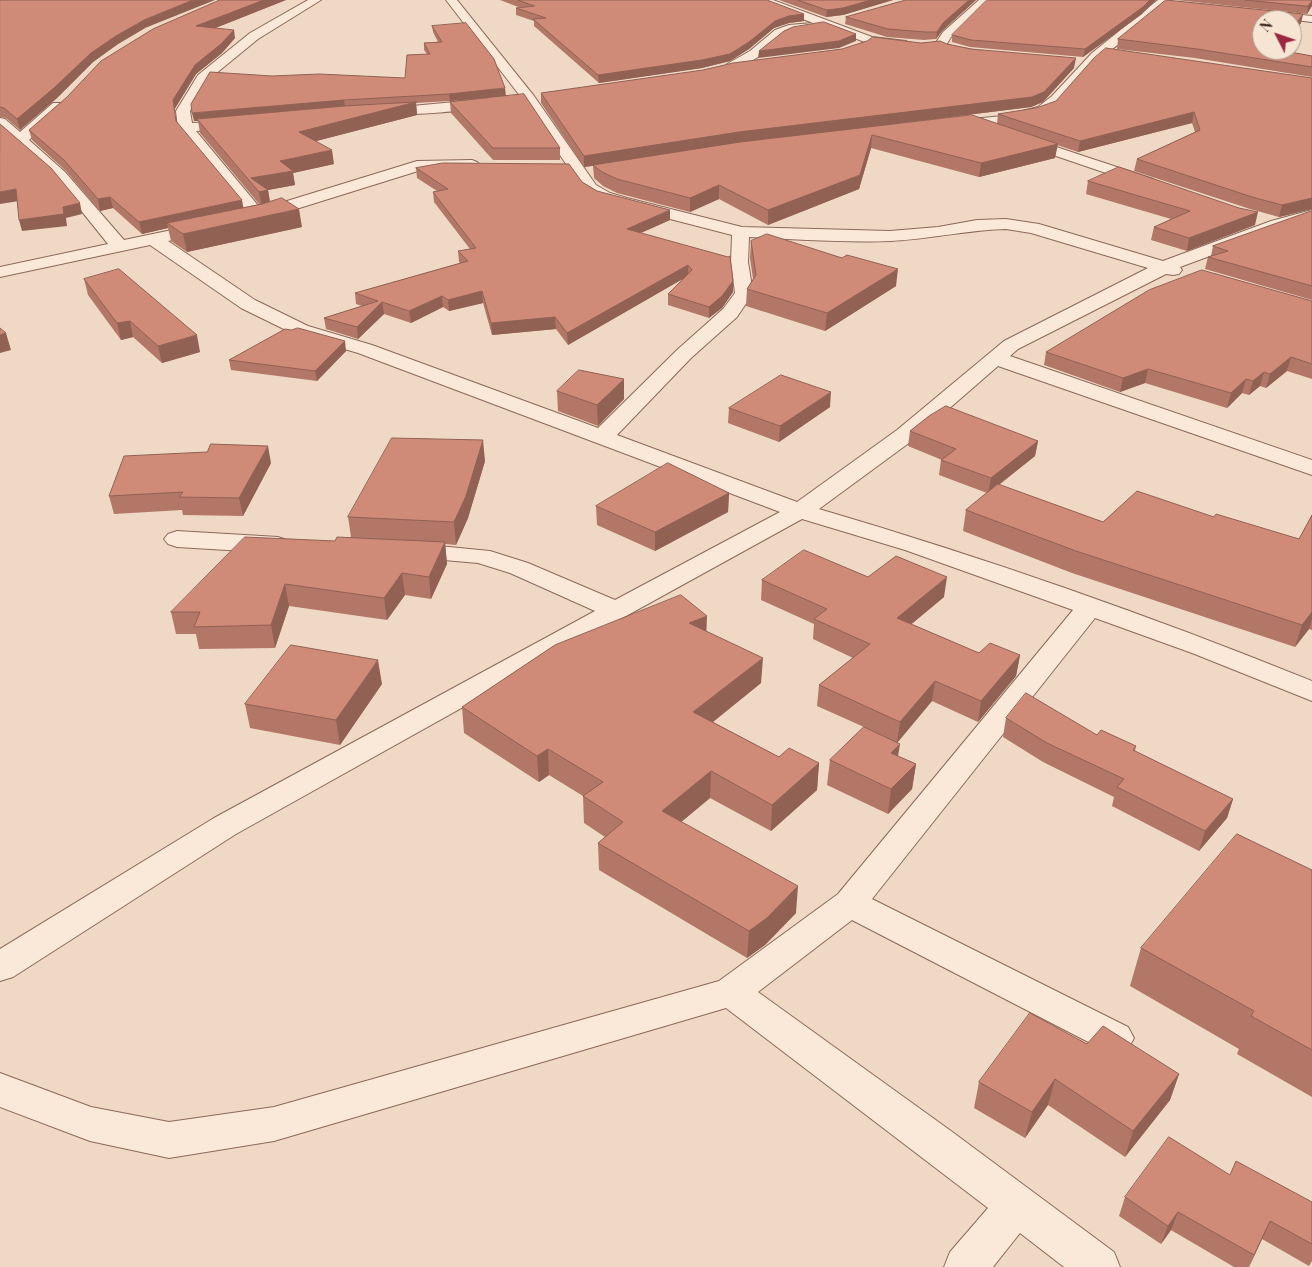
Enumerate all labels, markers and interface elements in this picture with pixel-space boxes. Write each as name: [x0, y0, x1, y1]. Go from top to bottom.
north arrow: [1252, 10, 1302, 60]
text: N: [1256, 15, 1277, 36]

